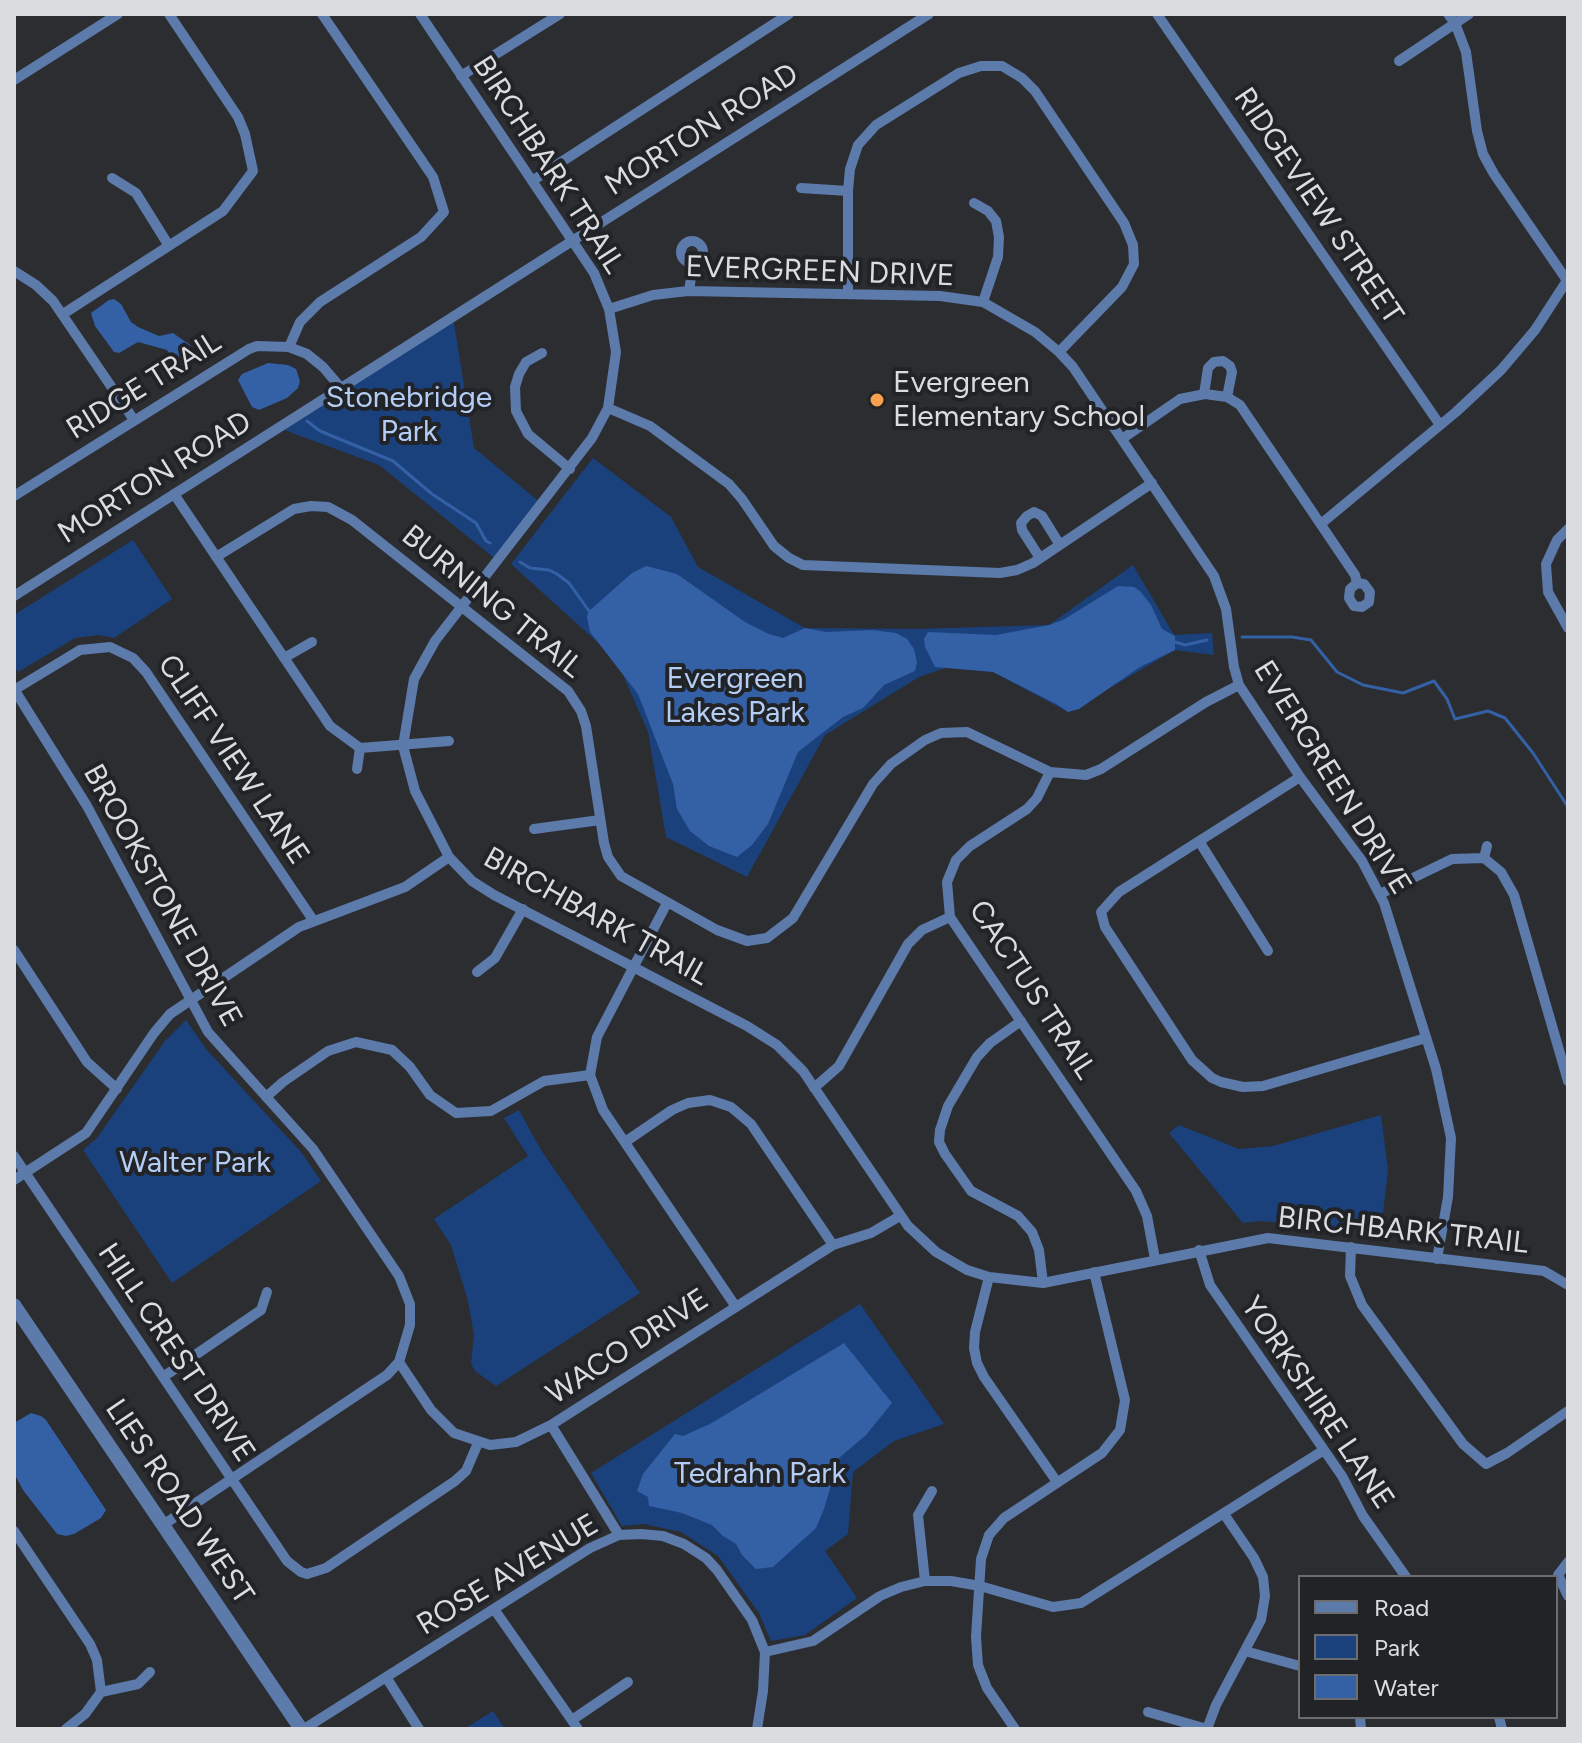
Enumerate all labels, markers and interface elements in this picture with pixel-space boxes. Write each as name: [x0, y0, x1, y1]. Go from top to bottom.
street label: BIRCHBARK TRAIL: [464, 50, 632, 280]
street label: MORTON ROAD: [599, 56, 805, 204]
street label: RIDGEVIEW STREET: [1226, 81, 1410, 331]
street label: EVERGREEN DRIVE: [685, 249, 955, 295]
street label: RIDGE TRAIL: [60, 324, 228, 448]
place label: Evergreen Elementary School: [893, 365, 1145, 436]
park label: Stonebridge Park: [326, 380, 492, 450]
marker: Evergreen Elementary School: [868, 391, 886, 409]
street label: MORTON ROAD: [52, 404, 258, 552]
street label: BURNING TRAIL: [394, 518, 590, 686]
street label: CLIFF VIEW LANE: [150, 648, 316, 872]
street label: EVERGREEN DRIVE: [1245, 654, 1419, 902]
park label: Evergreen Lakes Park: [665, 661, 805, 732]
street label: BROOKSTONE DRIVE: [75, 758, 249, 1034]
street label: BIRCHBARK TRAIL: [477, 840, 715, 994]
street label: CACTUS TRAIL: [961, 894, 1103, 1086]
park label: Walter Park: [119, 1145, 271, 1181]
street label: BIRCHBARK TRAIL: [1276, 1200, 1530, 1262]
street label: HILL CREST DRIVE: [90, 1237, 262, 1469]
street label: WACO DRIVE: [540, 1281, 716, 1413]
street label: YORKSHIRE LANE: [1233, 1290, 1401, 1516]
street label: LIES ROAD WEST: [97, 1393, 261, 1611]
park label: Tedrahn Park: [674, 1456, 846, 1492]
street label: ROSE AVENUE: [411, 1507, 605, 1643]
legend: [1298, 1575, 1558, 1719]
text: Road: [1374, 1593, 1429, 1622]
text: Park: [1374, 1633, 1420, 1662]
text: Water: [1374, 1673, 1439, 1702]

